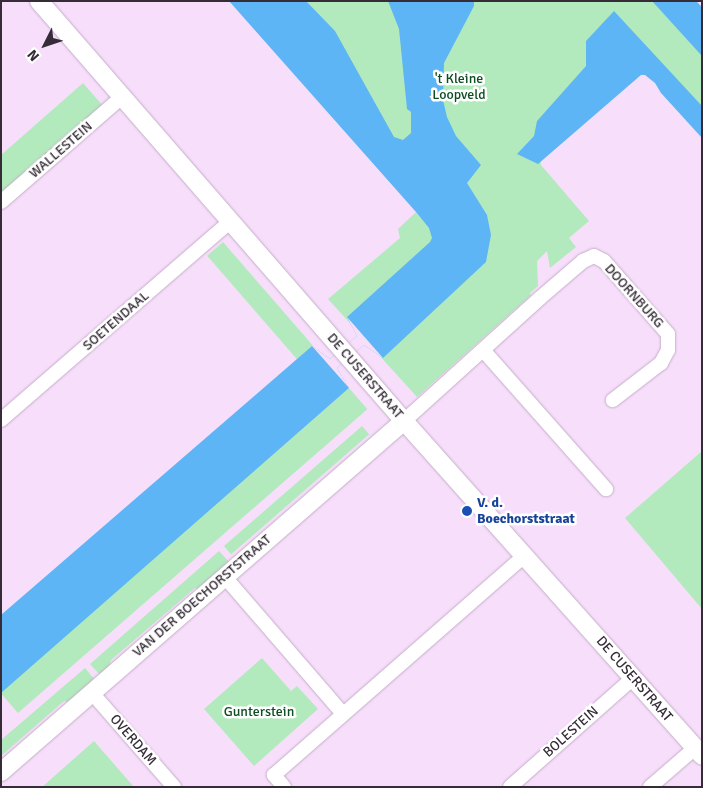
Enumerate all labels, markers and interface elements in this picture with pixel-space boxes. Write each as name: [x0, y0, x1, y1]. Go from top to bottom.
north arrow: [20, 20, 70, 70]
text: N: [24, 46, 43, 64]
park label: 't Kleine Loopveld: [432, 71, 486, 104]
street label: WALLESTEIN: [26, 118, 96, 182]
street label: DOORNBURG: [601, 260, 667, 332]
street label: SOETENDAAL: [79, 288, 153, 354]
street label: DE CUSERSTRAAT: [323, 330, 407, 422]
place label: V. d. Boechorststraat: [477, 495, 575, 528]
marker: V. d. Boechorststraat: [461, 505, 473, 517]
street label: VAN DER BOECHORSTSTRAAT: [129, 531, 275, 661]
street label: DE CUSERSTRAAT: [592, 633, 676, 725]
street label: BOLESTEIN: [540, 703, 602, 761]
park label: Gunterstein: [224, 704, 294, 720]
street label: OVERDAM: [106, 711, 160, 769]

